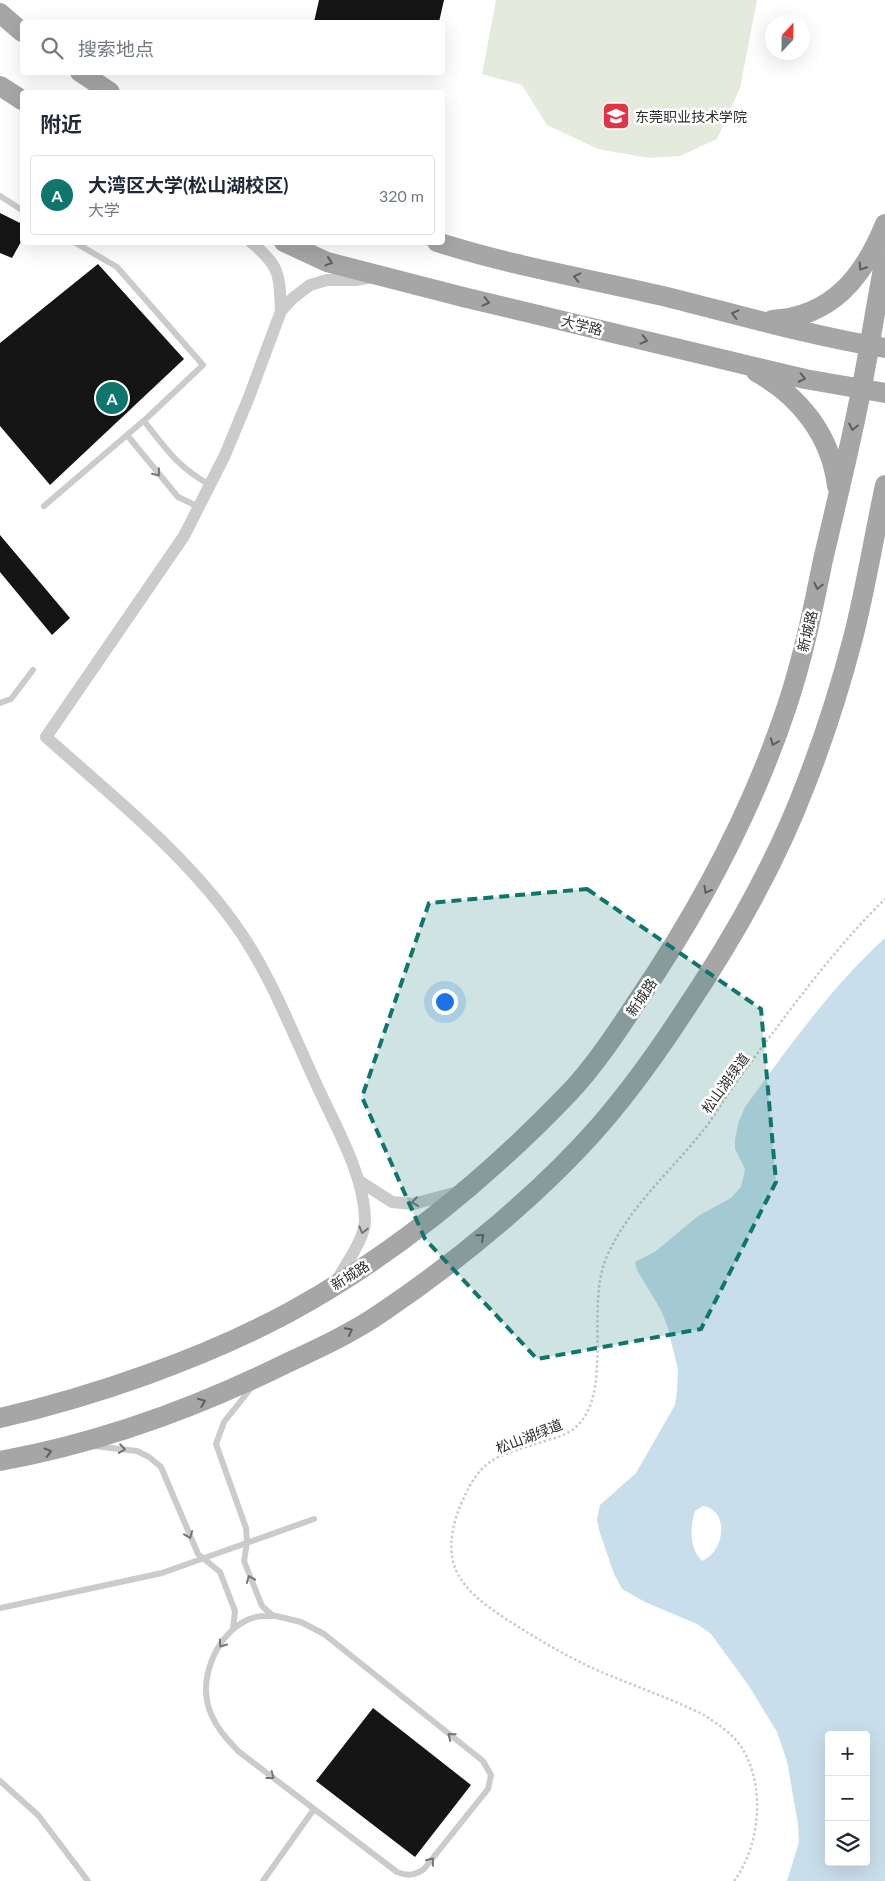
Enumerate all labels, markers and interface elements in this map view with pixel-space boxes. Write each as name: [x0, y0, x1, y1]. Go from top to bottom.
north arrow: [765, 15, 810, 60]
search box: [20, 20, 445, 75]
icon: search: [38, 34, 66, 62]
text: 搜索地点: [78, 37, 154, 60]
school or university icon: 东莞职业技术学院: [601, 101, 631, 131]
place label: 东莞职业技术学院: [635, 108, 747, 125]
text: 附近: [40, 111, 82, 136]
text: 大湾区大学(松山湖校区): [88, 173, 288, 196]
text: A: [51, 186, 63, 205]
text: 320 m: [379, 186, 424, 205]
text: 大学: [88, 200, 120, 219]
one-way arrow: [324, 256, 332, 266]
one-way arrow: [859, 261, 869, 270]
one-way arrow: [572, 272, 581, 283]
one-way arrow: [481, 296, 490, 307]
one-way arrow: [731, 309, 740, 320]
street label: 大学路: [560, 312, 604, 338]
one-way arrow: [639, 334, 648, 345]
one-way arrow: [797, 372, 806, 383]
pin: A: [96, 379, 128, 417]
one-way arrow: [848, 423, 859, 432]
one-way arrow: [152, 467, 160, 476]
one-way arrow: [813, 581, 824, 590]
street label: 新城路: [794, 609, 820, 653]
one-way arrow: [770, 737, 780, 746]
one-way arrow: [703, 884, 713, 893]
street label: 新城路: [622, 975, 660, 1019]
your location: [432, 989, 458, 1015]
street label: 松山湖绿道: [698, 1050, 752, 1116]
one-way arrow: [411, 1196, 419, 1207]
one-way arrow: [358, 1225, 369, 1234]
one-way arrow: [475, 1234, 484, 1243]
street label: 新城路: [328, 1257, 372, 1293]
one-way arrow: [343, 1328, 352, 1338]
one-way arrow: [198, 1398, 206, 1408]
street label: 松山湖绿道: [493, 1416, 565, 1456]
one-way arrow: [118, 1443, 126, 1454]
one-way arrow: [43, 1447, 52, 1458]
one-way arrow: [184, 1530, 194, 1538]
one-way arrow: [246, 1575, 256, 1584]
one-way arrow: [219, 1638, 228, 1648]
map controls: [825, 1731, 870, 1866]
button: +: [825, 1731, 870, 1776]
one-way arrow: [448, 1734, 457, 1742]
one-way arrow: [265, 1771, 274, 1779]
button: −: [825, 1776, 870, 1821]
button: layers: [825, 1821, 870, 1866]
one-way arrow: [425, 1858, 433, 1867]

